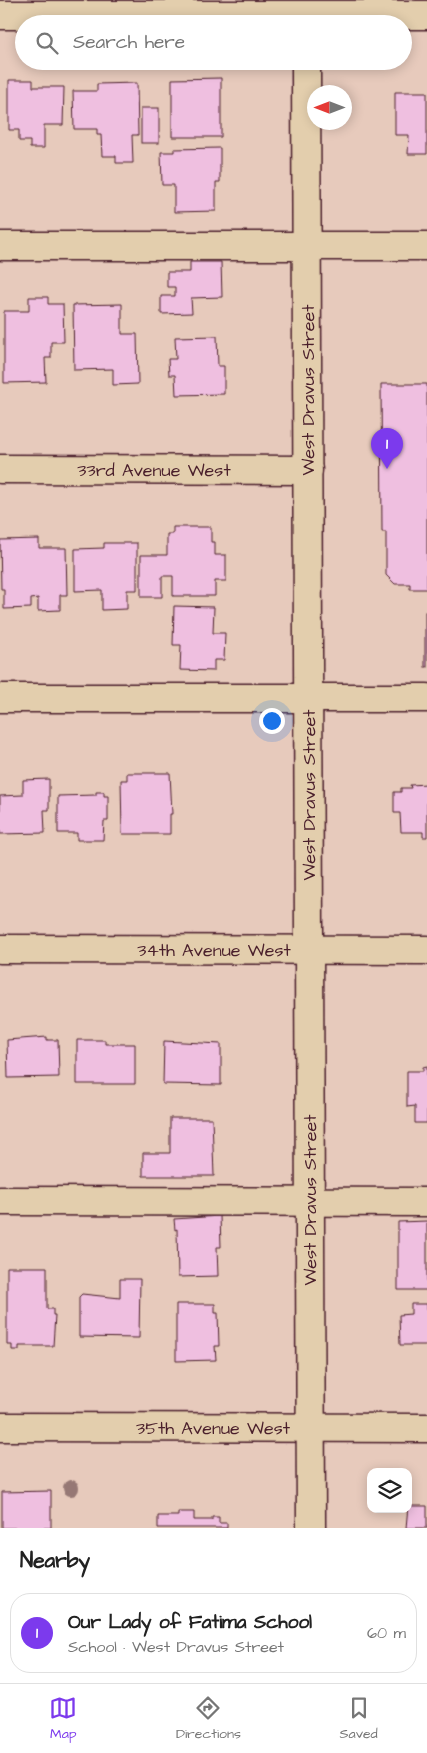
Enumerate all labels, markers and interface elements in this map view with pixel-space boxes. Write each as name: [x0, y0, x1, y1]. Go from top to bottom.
search box: [15, 15, 412, 70]
icon: search: [33, 29, 61, 57]
text: Search here: [73, 29, 185, 56]
north arrow: [307, 85, 352, 130]
street label: West Dravus Street: [296, 304, 321, 476]
pin: 1: [371, 428, 403, 469]
street label: 33rd Avenue West: [77, 458, 231, 483]
your location: [259, 708, 285, 734]
street label: West Dravus Street: [297, 709, 322, 881]
street label: 34th Avenue West: [137, 938, 291, 963]
street label: West Dravus Street: [298, 1114, 323, 1286]
street label: 35th Avenue West: [136, 1416, 291, 1441]
map controls: [367, 1468, 412, 1513]
button: layers: [367, 1468, 412, 1513]
text: Nearby: [20, 1546, 90, 1575]
text: Our Lady of Fatima School: [68, 1609, 312, 1636]
text: 1: [36, 1622, 38, 1644]
text: 60 m: [367, 1622, 406, 1644]
text: School · West Dravus Street: [68, 1636, 284, 1658]
tab: Map: [49, 1694, 77, 1744]
tab: Directions: [176, 1694, 241, 1744]
tab: Saved: [340, 1694, 378, 1744]

